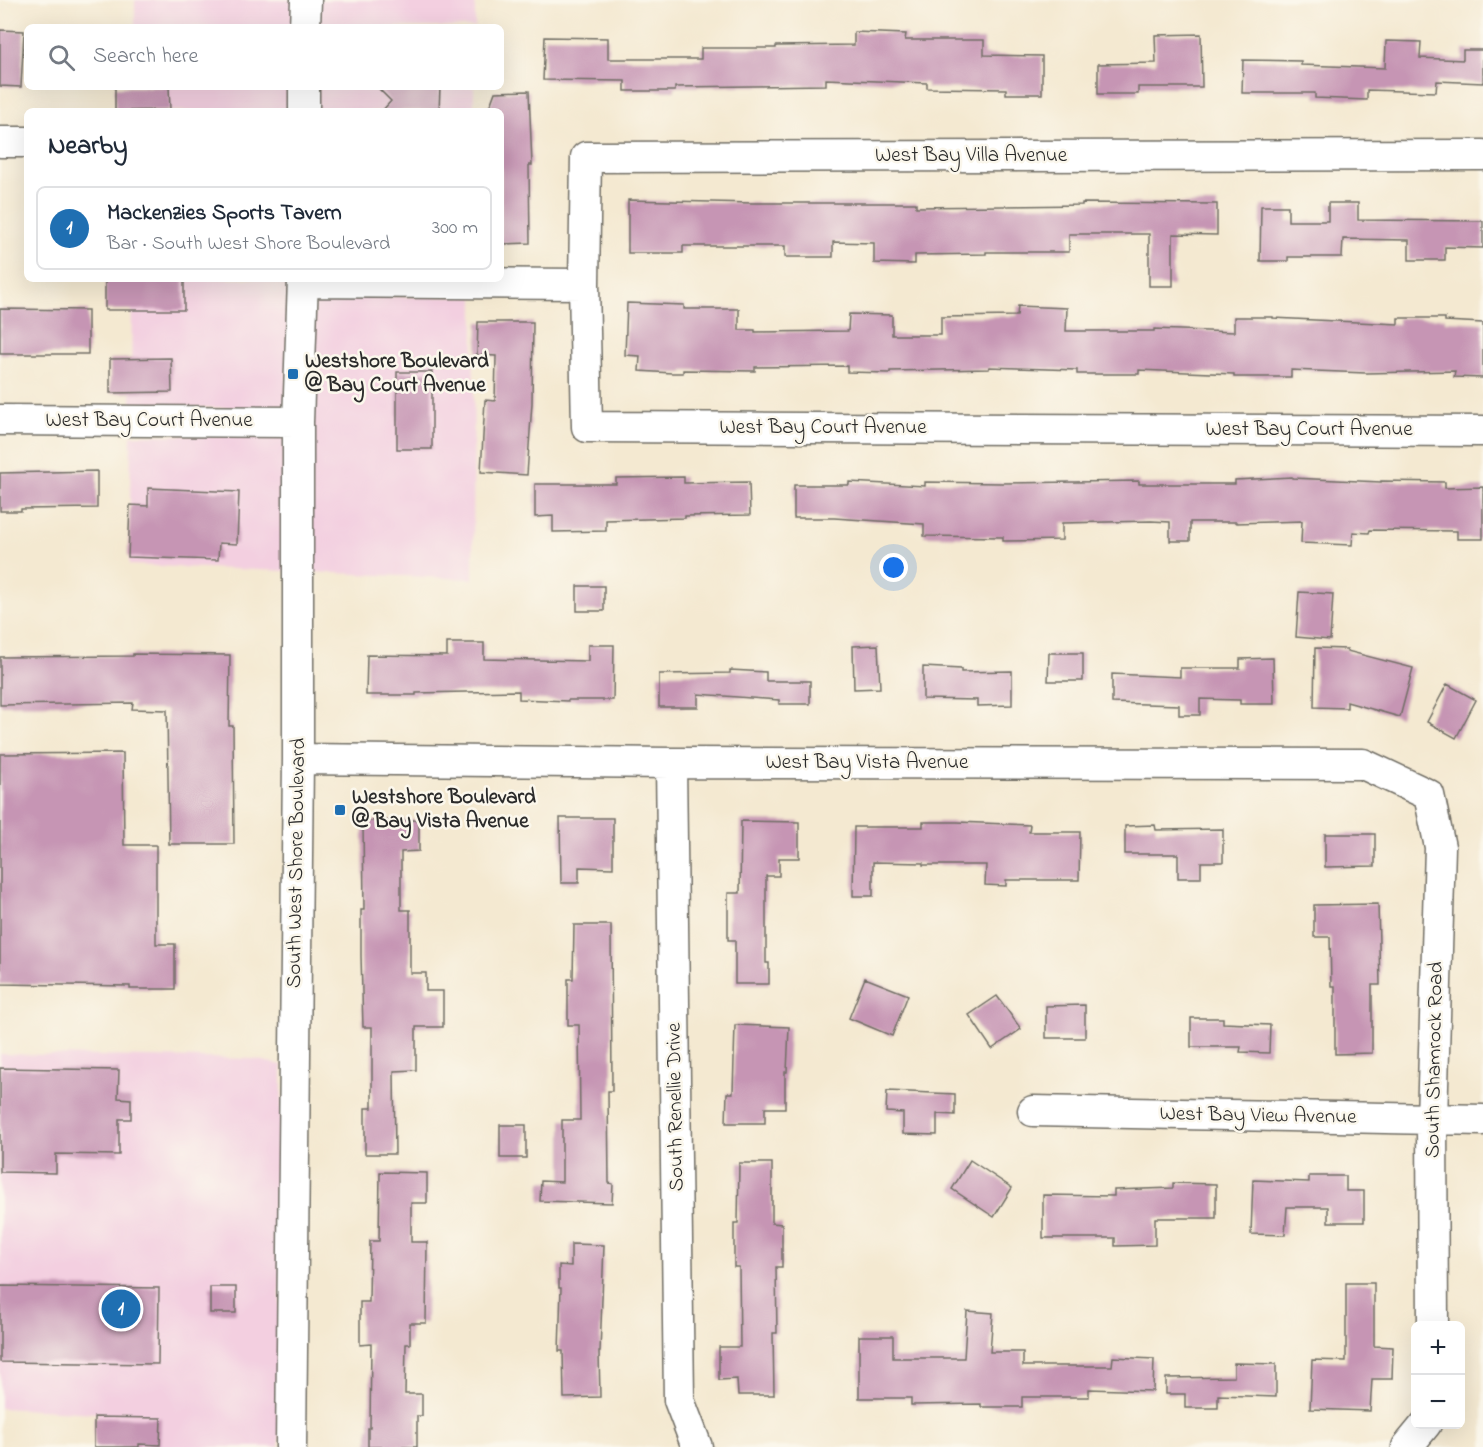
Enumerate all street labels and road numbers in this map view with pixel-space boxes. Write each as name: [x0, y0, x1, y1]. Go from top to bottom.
street label: West Bay Villa Avenue: [875, 141, 1068, 173]
street label: West Bay Court Avenue: [45, 406, 253, 438]
street label: West Bay Court Avenue: [719, 413, 927, 445]
street label: West Bay Court Avenue: [1205, 415, 1413, 447]
street label: South West Shore Boulevard: [280, 737, 314, 989]
street label: West Bay Vista Avenue: [766, 748, 969, 780]
street label: South Shamrock Road: [1418, 961, 1452, 1159]
street label: South Renellie Drive: [660, 1022, 692, 1192]
street label: West Bay View Avenue: [1159, 1099, 1357, 1135]

